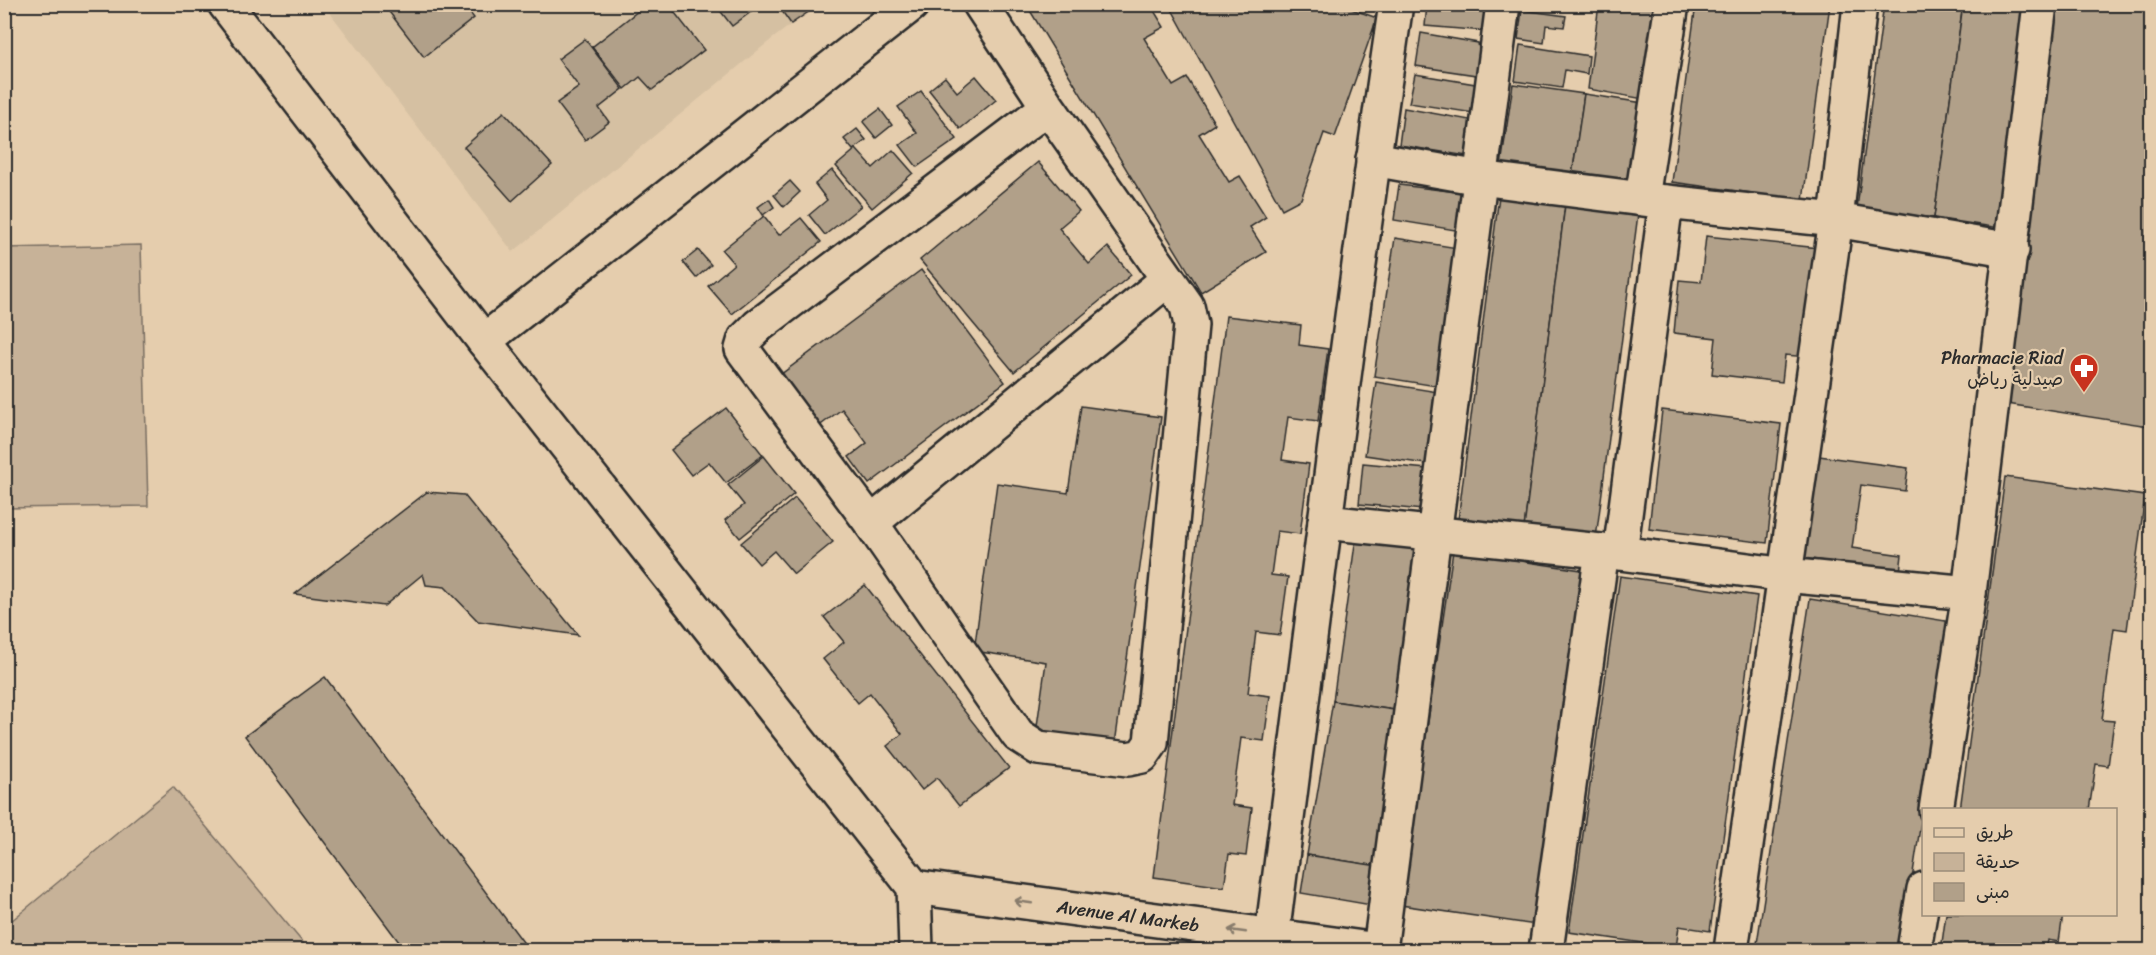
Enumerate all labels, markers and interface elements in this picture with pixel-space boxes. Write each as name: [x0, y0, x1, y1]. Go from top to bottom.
place label: Pharmacie Riad صيدلية رياض: [1941, 342, 2065, 395]
pharmacy icon: Pharmacie Riad صيدلية رياض: [2068, 352, 2100, 394]
legend: [1922, 808, 2117, 916]
text: طريق: [1976, 816, 2014, 848]
text: حديقة: [1976, 846, 2020, 878]
text: مبنى: [1976, 876, 2010, 908]
street label: Avenue Al Markeb: [1054, 890, 1202, 942]
one-way arrow: [1014, 896, 1034, 907]
one-way arrow: [1228, 925, 1248, 936]

